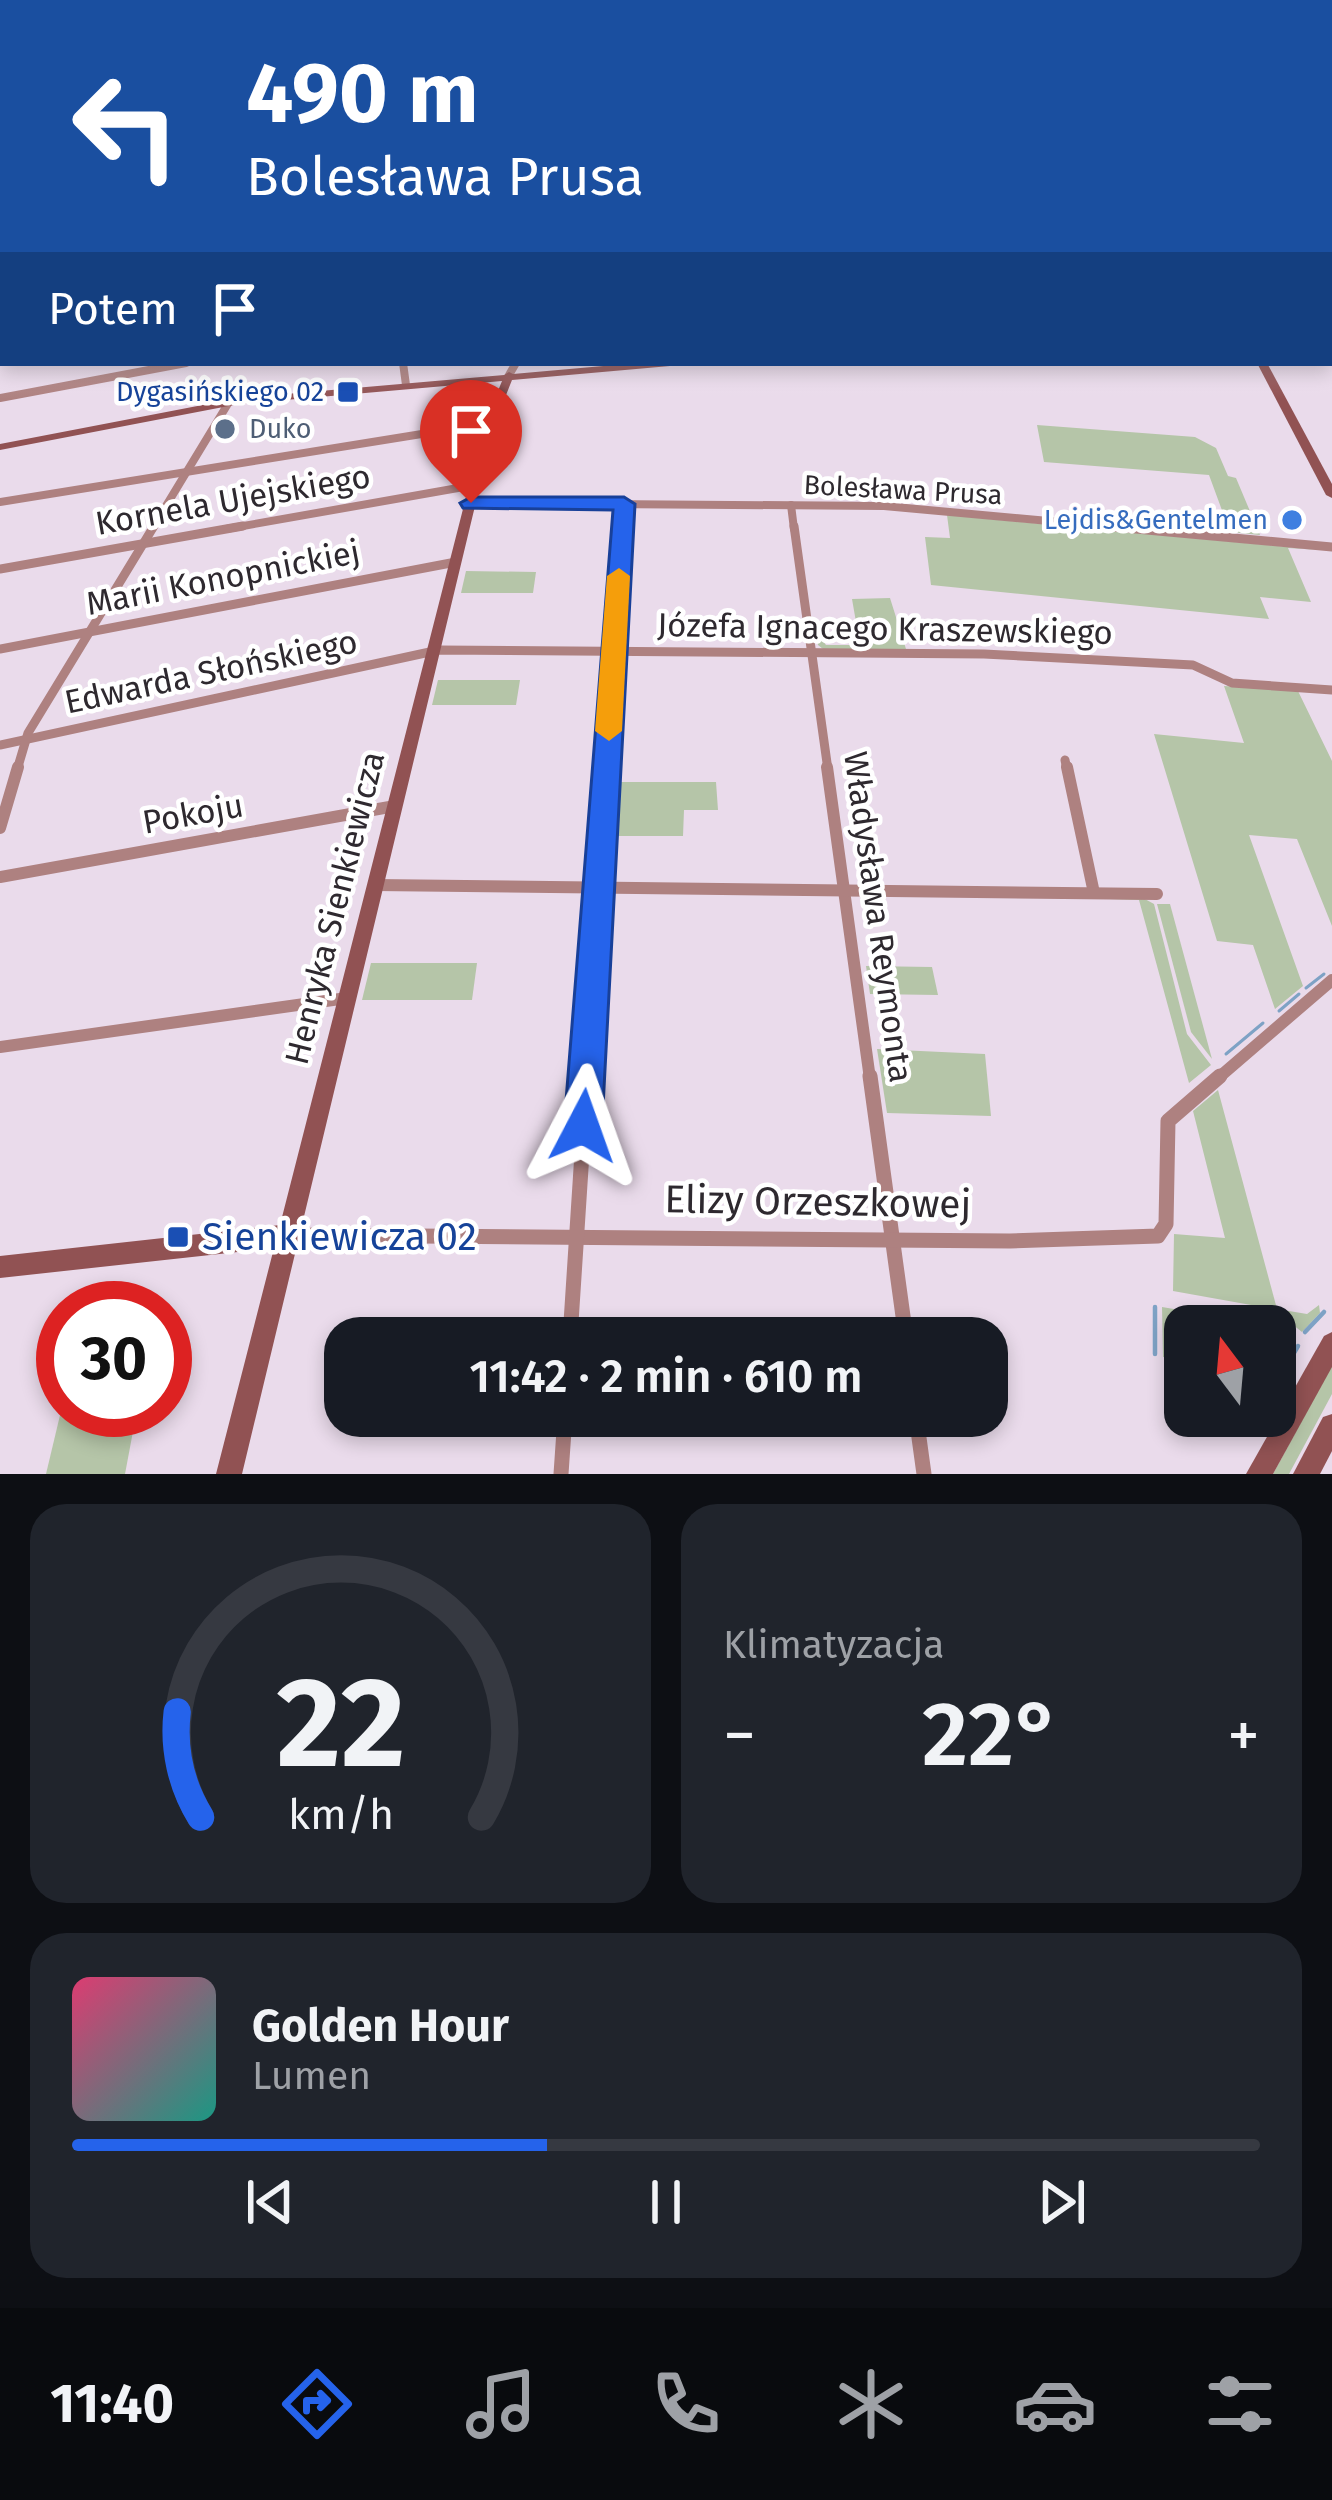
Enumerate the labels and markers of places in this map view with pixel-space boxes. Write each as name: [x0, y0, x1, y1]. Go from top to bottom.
place label: Dygasińskiego 02: [116, 376, 324, 408]
marker: Dygasińskiego 02: [335, 379, 361, 405]
pin: [420, 380, 522, 503]
place label: Duko: [249, 413, 311, 445]
marker: Duko: [212, 416, 238, 442]
place label: Lejdis&Gentelmen: [1044, 504, 1268, 536]
marker: Lejdis&Gentelmen: [1279, 507, 1305, 533]
place label: Sienkiewicza 02: [202, 1214, 477, 1260]
marker: Sienkiewicza 02: [165, 1224, 191, 1250]

